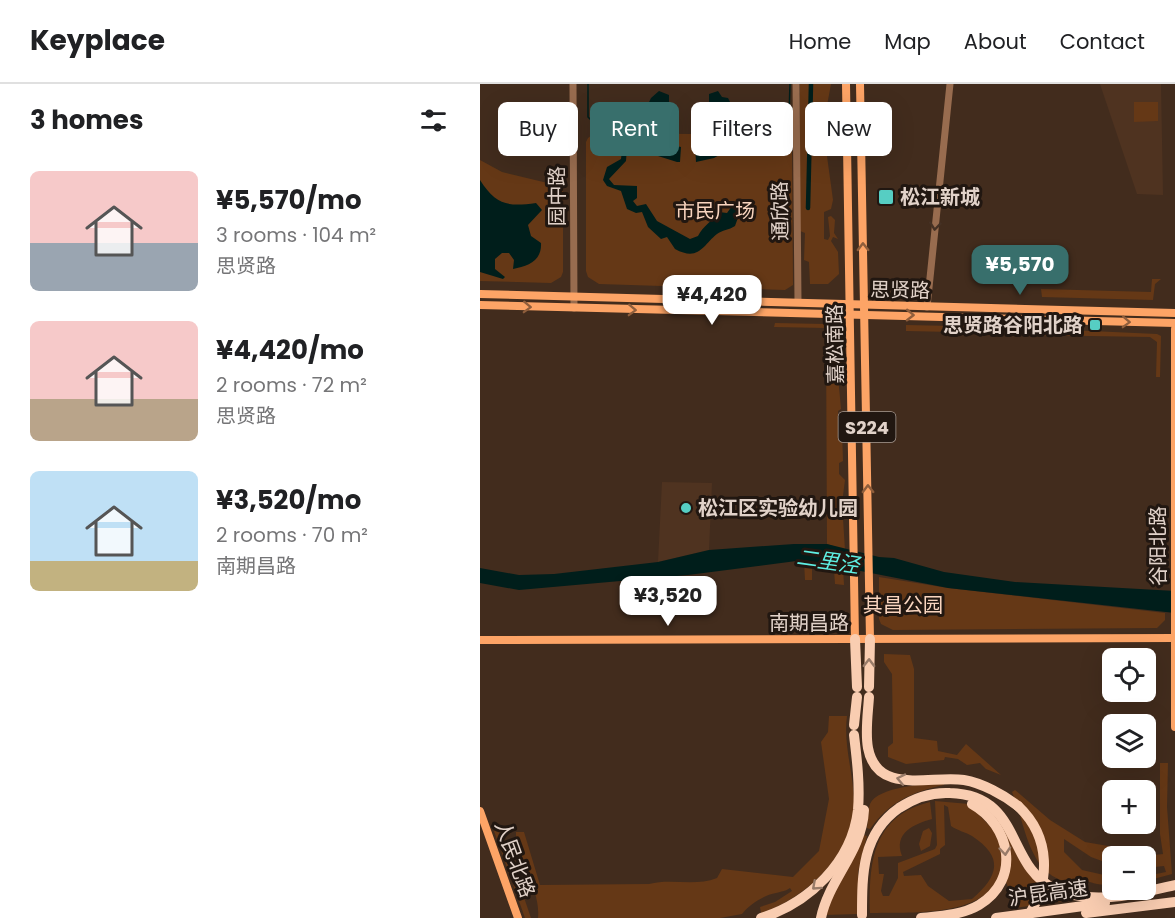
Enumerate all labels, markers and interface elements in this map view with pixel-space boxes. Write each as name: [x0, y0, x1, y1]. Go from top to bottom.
text: Keyplace: [30, 21, 165, 60]
text: Home: [789, 27, 851, 56]
text: Map: [884, 27, 931, 56]
text: About: [964, 27, 1027, 56]
text: Contact: [1060, 27, 1145, 56]
text: 3 homes: [30, 102, 143, 138]
chip: Buy: [498, 102, 578, 156]
chip: Rent: [590, 102, 679, 156]
chip: Filters: [691, 102, 793, 156]
chip: New: [805, 102, 892, 156]
icon: filters: [417, 104, 450, 137]
street label: 园中路: [543, 166, 571, 226]
street label: 通欣路: [765, 181, 795, 241]
text: ¥5,570/mo: [216, 182, 361, 218]
place label: 松江新城: [900, 183, 980, 211]
marker: 松江新城: [877, 188, 895, 206]
icon: home: [78, 195, 150, 267]
park label: 市民广场: [675, 197, 755, 225]
text: 3 rooms · 104 m²: [216, 221, 376, 249]
one-way arrow: [929, 221, 942, 230]
one-way arrow: [857, 243, 869, 252]
pin: ¥5,570: [971, 245, 1069, 296]
text: ¥5,570: [986, 250, 1054, 278]
text: 思贤路: [216, 252, 276, 280]
pin: ¥4,420: [663, 275, 761, 326]
street label: 思贤路: [870, 275, 930, 305]
text: ¥4,420: [677, 280, 747, 308]
one-way arrow: [522, 300, 531, 313]
one-way arrow: [628, 304, 637, 317]
street label: 嘉松南路: [820, 304, 850, 384]
one-way arrow: [905, 309, 914, 322]
place label: 思贤路谷阳北路: [943, 311, 1083, 339]
one-way arrow: [1121, 316, 1130, 328]
marker: 思贤路谷阳北路: [1088, 318, 1102, 332]
text: ¥4,420/mo: [216, 332, 364, 368]
icon: home: [78, 345, 150, 417]
text: 2 rooms · 72 m²: [216, 371, 367, 399]
text: 思贤路: [216, 402, 276, 430]
road number: S224: [838, 412, 896, 442]
text: ¥3,520/mo: [216, 482, 361, 518]
one-way arrow: [862, 485, 875, 494]
place label: 松江区实验幼儿园: [698, 494, 858, 522]
icon: home: [78, 495, 150, 567]
marker: 松江区实验幼儿园: [679, 501, 693, 515]
street label: 谷阳北路: [1144, 506, 1172, 586]
text: 2 rooms · 70 m²: [216, 521, 368, 549]
water label: 二里泾: [795, 542, 863, 580]
text: 南期昌路: [216, 552, 296, 580]
pin: ¥3,520: [619, 576, 717, 627]
text: ¥3,520: [634, 581, 702, 609]
park label: 其昌公园: [863, 591, 943, 619]
street label: 南期昌路: [769, 609, 849, 637]
map controls: [1102, 648, 1156, 900]
button: locate: [1102, 648, 1156, 702]
one-way arrow: [863, 659, 876, 668]
button: layers: [1102, 714, 1156, 768]
one-way arrow: [896, 774, 906, 787]
button: +: [1102, 780, 1156, 834]
street label: 人民北路: [488, 817, 542, 901]
one-way arrow: [998, 846, 1011, 855]
button: −: [1102, 846, 1156, 900]
street label: 沪昆高速: [1006, 874, 1090, 912]
one-way arrow: [813, 879, 823, 890]

